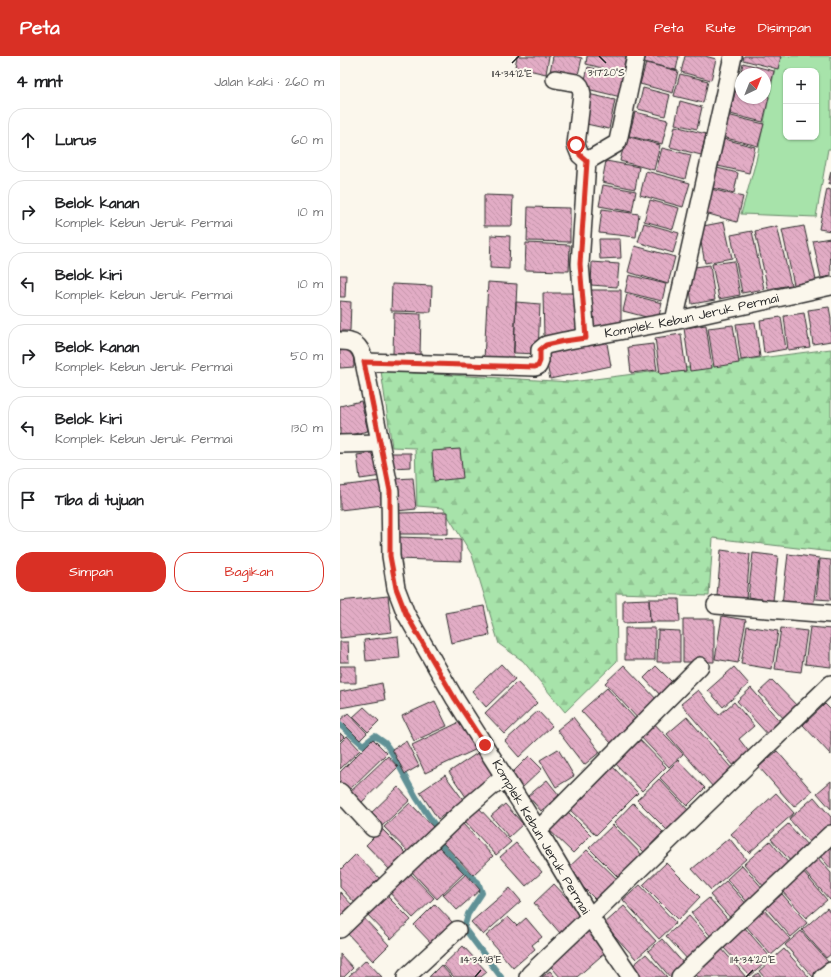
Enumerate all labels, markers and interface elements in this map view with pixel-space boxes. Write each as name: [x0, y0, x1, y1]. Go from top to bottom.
text: Peta: [20, 15, 60, 42]
text: Peta: [654, 18, 684, 38]
text: Rute: [706, 18, 736, 38]
text: Disimpan: [758, 18, 811, 38]
text: 3°17'20"S: [587, 66, 625, 80]
text: 114°34'12"E: [492, 67, 532, 81]
north arrow: [735, 68, 771, 104]
map controls: [783, 68, 819, 140]
button: +: [783, 68, 819, 104]
text: 4 mnt: [16, 70, 63, 94]
text: Jalan kaki · 260 m: [214, 73, 324, 91]
button: −: [783, 104, 819, 140]
icon: ahead: [17, 129, 39, 151]
text: Lurus: [55, 130, 96, 151]
text: 60 m: [291, 131, 323, 149]
route start: [567, 136, 585, 154]
text: Belok kanan: [55, 193, 139, 214]
icon: right: [17, 201, 39, 223]
text: 10 m: [298, 203, 323, 221]
text: Komplek Kebun Jeruk Permai: [55, 214, 232, 232]
text: Belok kiri: [55, 265, 122, 286]
icon: left: [17, 273, 39, 295]
text: 10 m: [298, 275, 323, 293]
text: Komplek Kebun Jeruk Permai: [55, 286, 232, 304]
street label: Komplek Kebun Jeruk Permai: [603, 289, 781, 342]
text: Belok kanan: [55, 337, 139, 358]
icon: right: [17, 345, 39, 367]
text: 50 m: [290, 347, 323, 365]
text: Komplek Kebun Jeruk Permai: [55, 358, 232, 376]
text: Belok kiri: [55, 409, 122, 430]
icon: left: [17, 417, 39, 439]
text: 130 m: [291, 419, 323, 437]
text: Komplek Kebun Jeruk Permai: [55, 430, 232, 448]
icon: arrive: [17, 489, 39, 511]
text: Tiba di tujuan: [55, 490, 144, 511]
button: Simpan: [16, 552, 166, 592]
button: Bagikan: [174, 552, 324, 592]
route end: [476, 736, 494, 754]
street label: Komplek Kebun Jeruk Permai: [488, 756, 594, 918]
text: 114°34'18"E: [460, 953, 502, 967]
text: 114°34'20"E: [730, 953, 776, 967]

